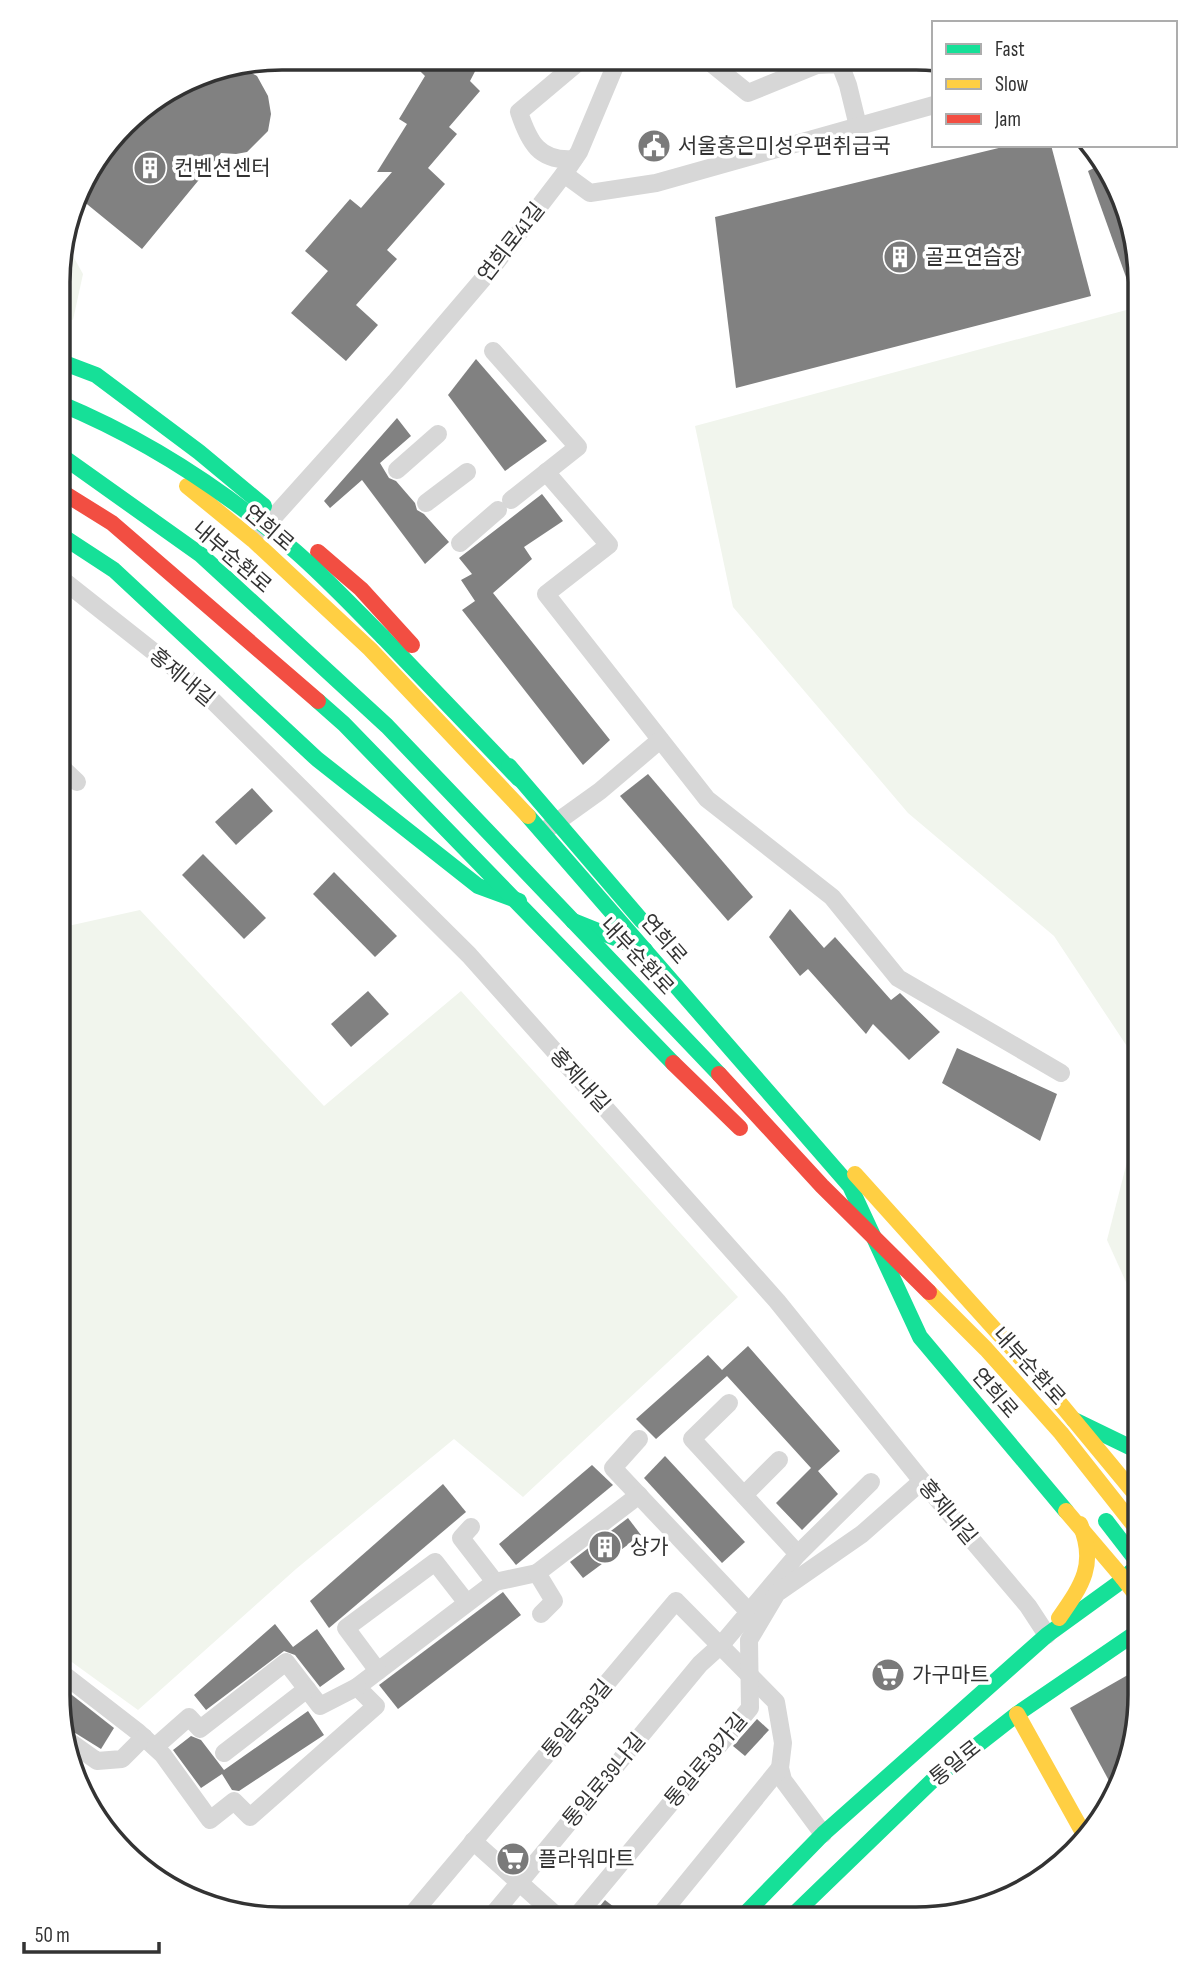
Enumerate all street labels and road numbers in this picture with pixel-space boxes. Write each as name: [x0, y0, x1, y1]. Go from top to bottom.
street label: 연희로41길: [473, 198, 550, 287]
street label: 연희로: [239, 500, 299, 557]
street label: 내부순환로: [187, 516, 276, 599]
street label: 홍제내길: [144, 643, 219, 712]
street label: 연희로: [635, 909, 692, 969]
street label: 내부순환로: [595, 912, 679, 1000]
street label: 홍제내길: [544, 1043, 615, 1117]
street label: 내부순환로: [987, 1322, 1070, 1411]
street label: 연희로: [966, 1363, 1023, 1423]
street label: 홍제내길: [913, 1475, 982, 1550]
street label: 통일로39길: [537, 1675, 618, 1764]
street label: 통일로39가길: [660, 1708, 753, 1812]
street label: 통일로39나길: [558, 1728, 651, 1832]
street label: 통일로: [925, 1735, 986, 1791]

